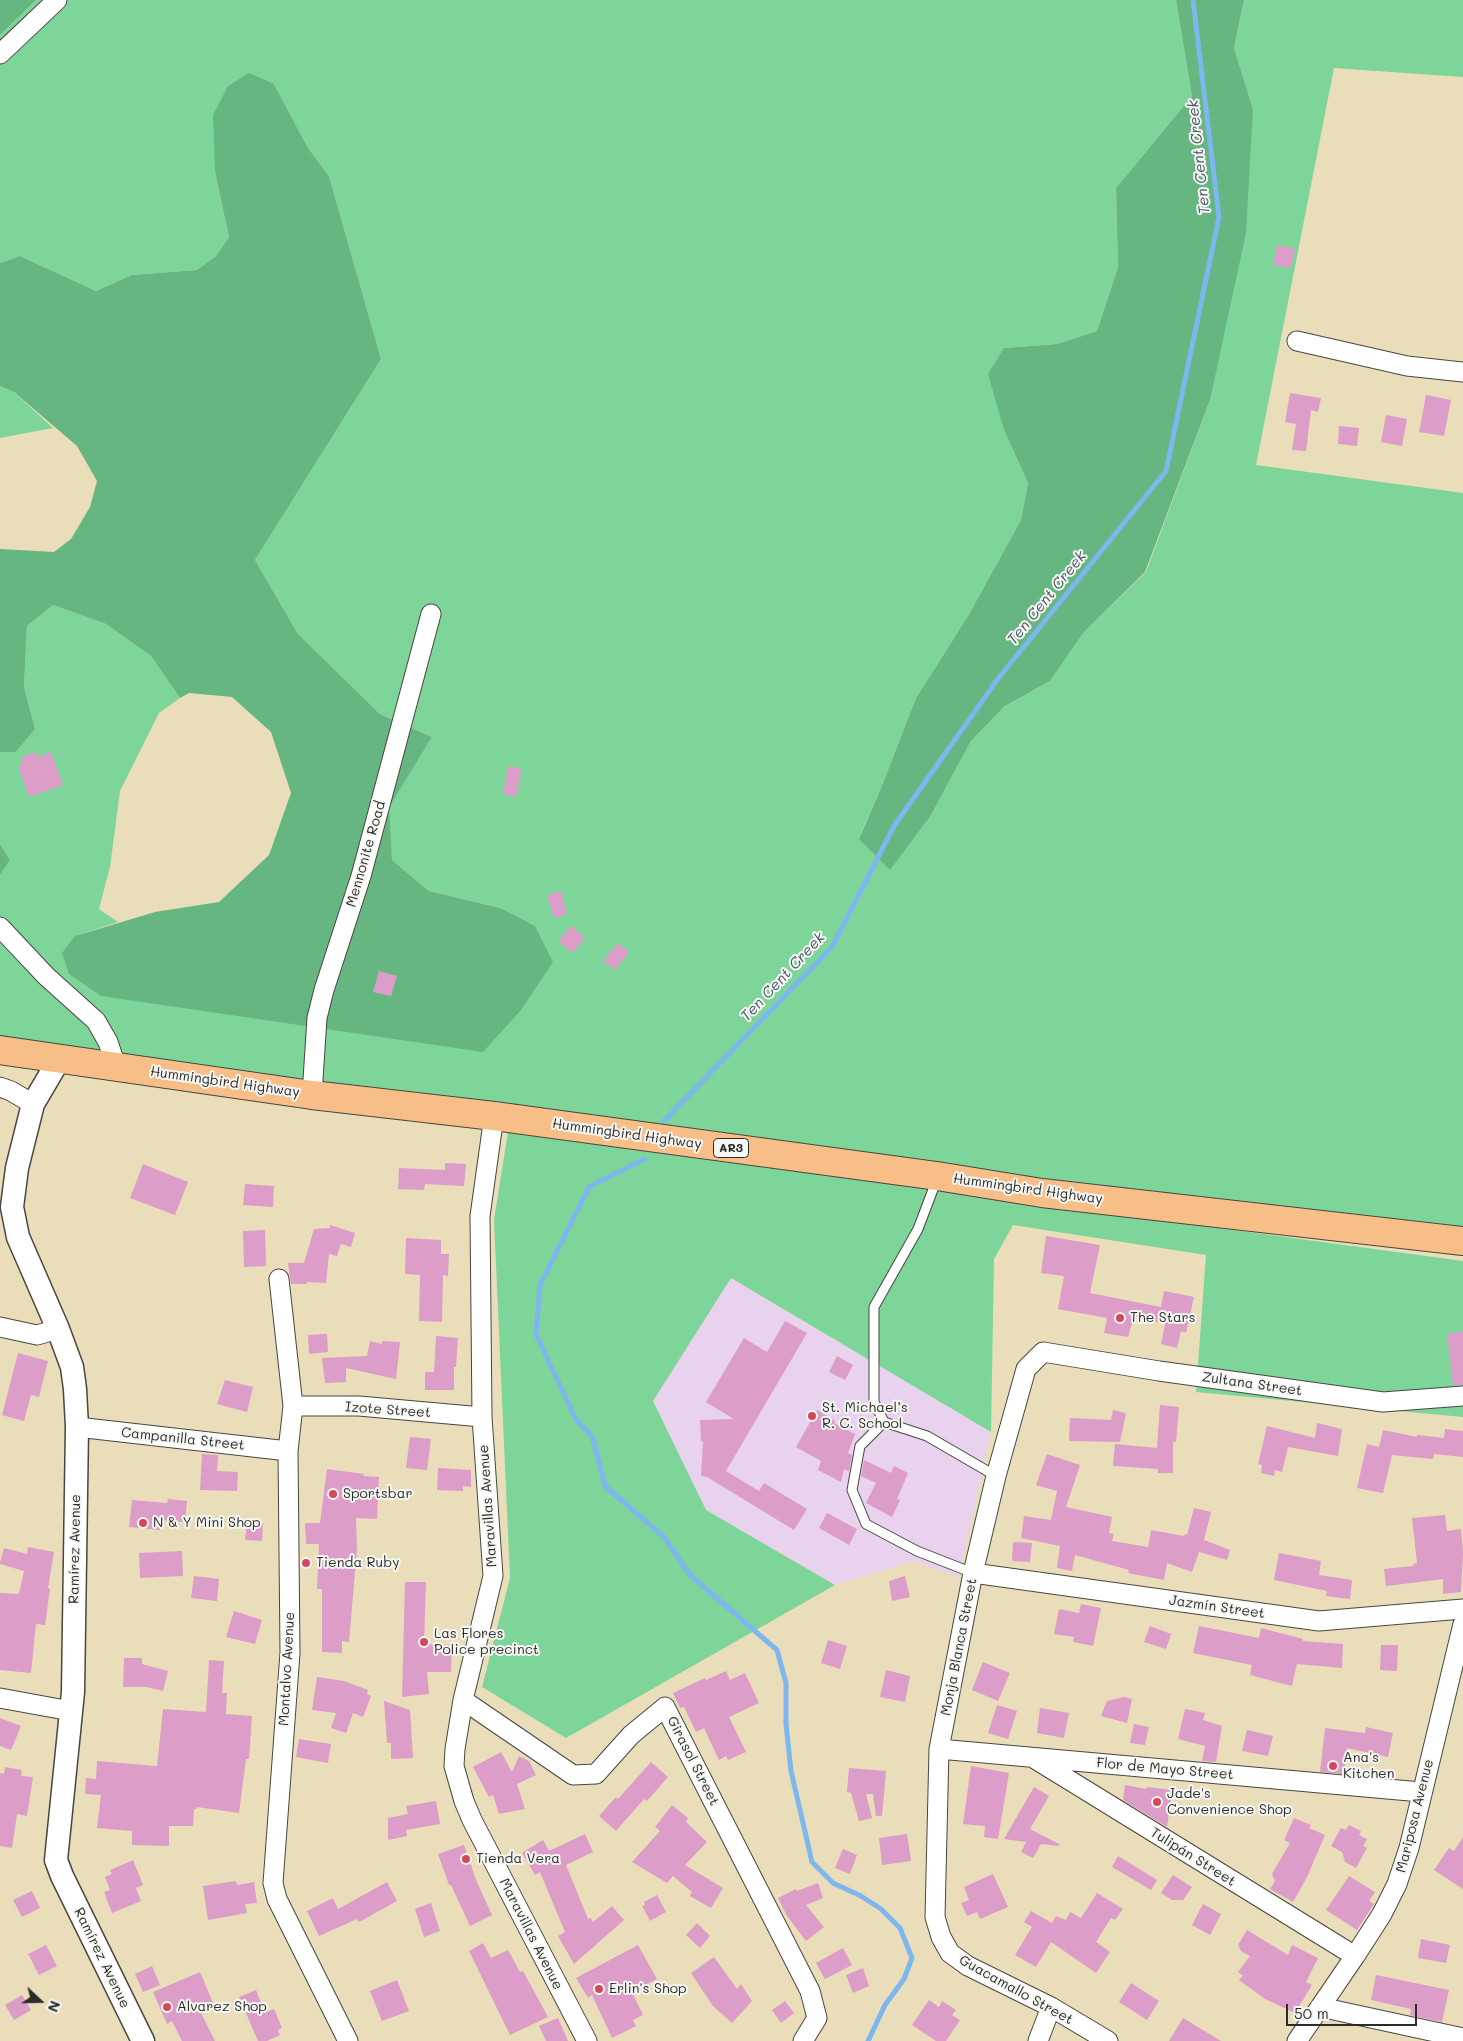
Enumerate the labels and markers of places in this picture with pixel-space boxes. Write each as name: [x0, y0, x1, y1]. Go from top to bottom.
place label: The Stars: [1130, 1310, 1195, 1326]
marker: The Stars: [1114, 1312, 1126, 1324]
place label: St. Michael’s R. C. School: [822, 1400, 908, 1432]
marker: St. Michael’s R. C. School: [806, 1410, 818, 1422]
place label: Sportsbar: [343, 1486, 412, 1502]
marker: Sportsbar: [327, 1488, 339, 1500]
place label: N & Y Mini Shop: [153, 1515, 261, 1531]
marker: N & Y Mini Shop: [137, 1517, 149, 1529]
place label: Tienda Ruby: [316, 1555, 399, 1571]
marker: Tienda Ruby: [300, 1557, 312, 1569]
place label: Las Flores Police precinct: [434, 1626, 539, 1658]
marker: Las Flores Police precinct: [418, 1636, 430, 1648]
place label: Ana's Kitchen: [1343, 1750, 1394, 1782]
marker: Ana's Kitchen: [1327, 1760, 1339, 1772]
place label: Jade's Convenience Shop: [1167, 1786, 1292, 1818]
marker: Jade's Convenience Shop: [1151, 1796, 1163, 1808]
place label: Tienda Vera: [476, 1851, 560, 1867]
marker: Tienda Vera: [460, 1853, 472, 1865]
place label: Erlin's Shop: [609, 1981, 687, 1997]
marker: Erlin's Shop: [593, 1983, 605, 1995]
place label: Alvarez Shop: [177, 1999, 267, 2015]
marker: Alvarez Shop: [161, 2001, 173, 2013]

